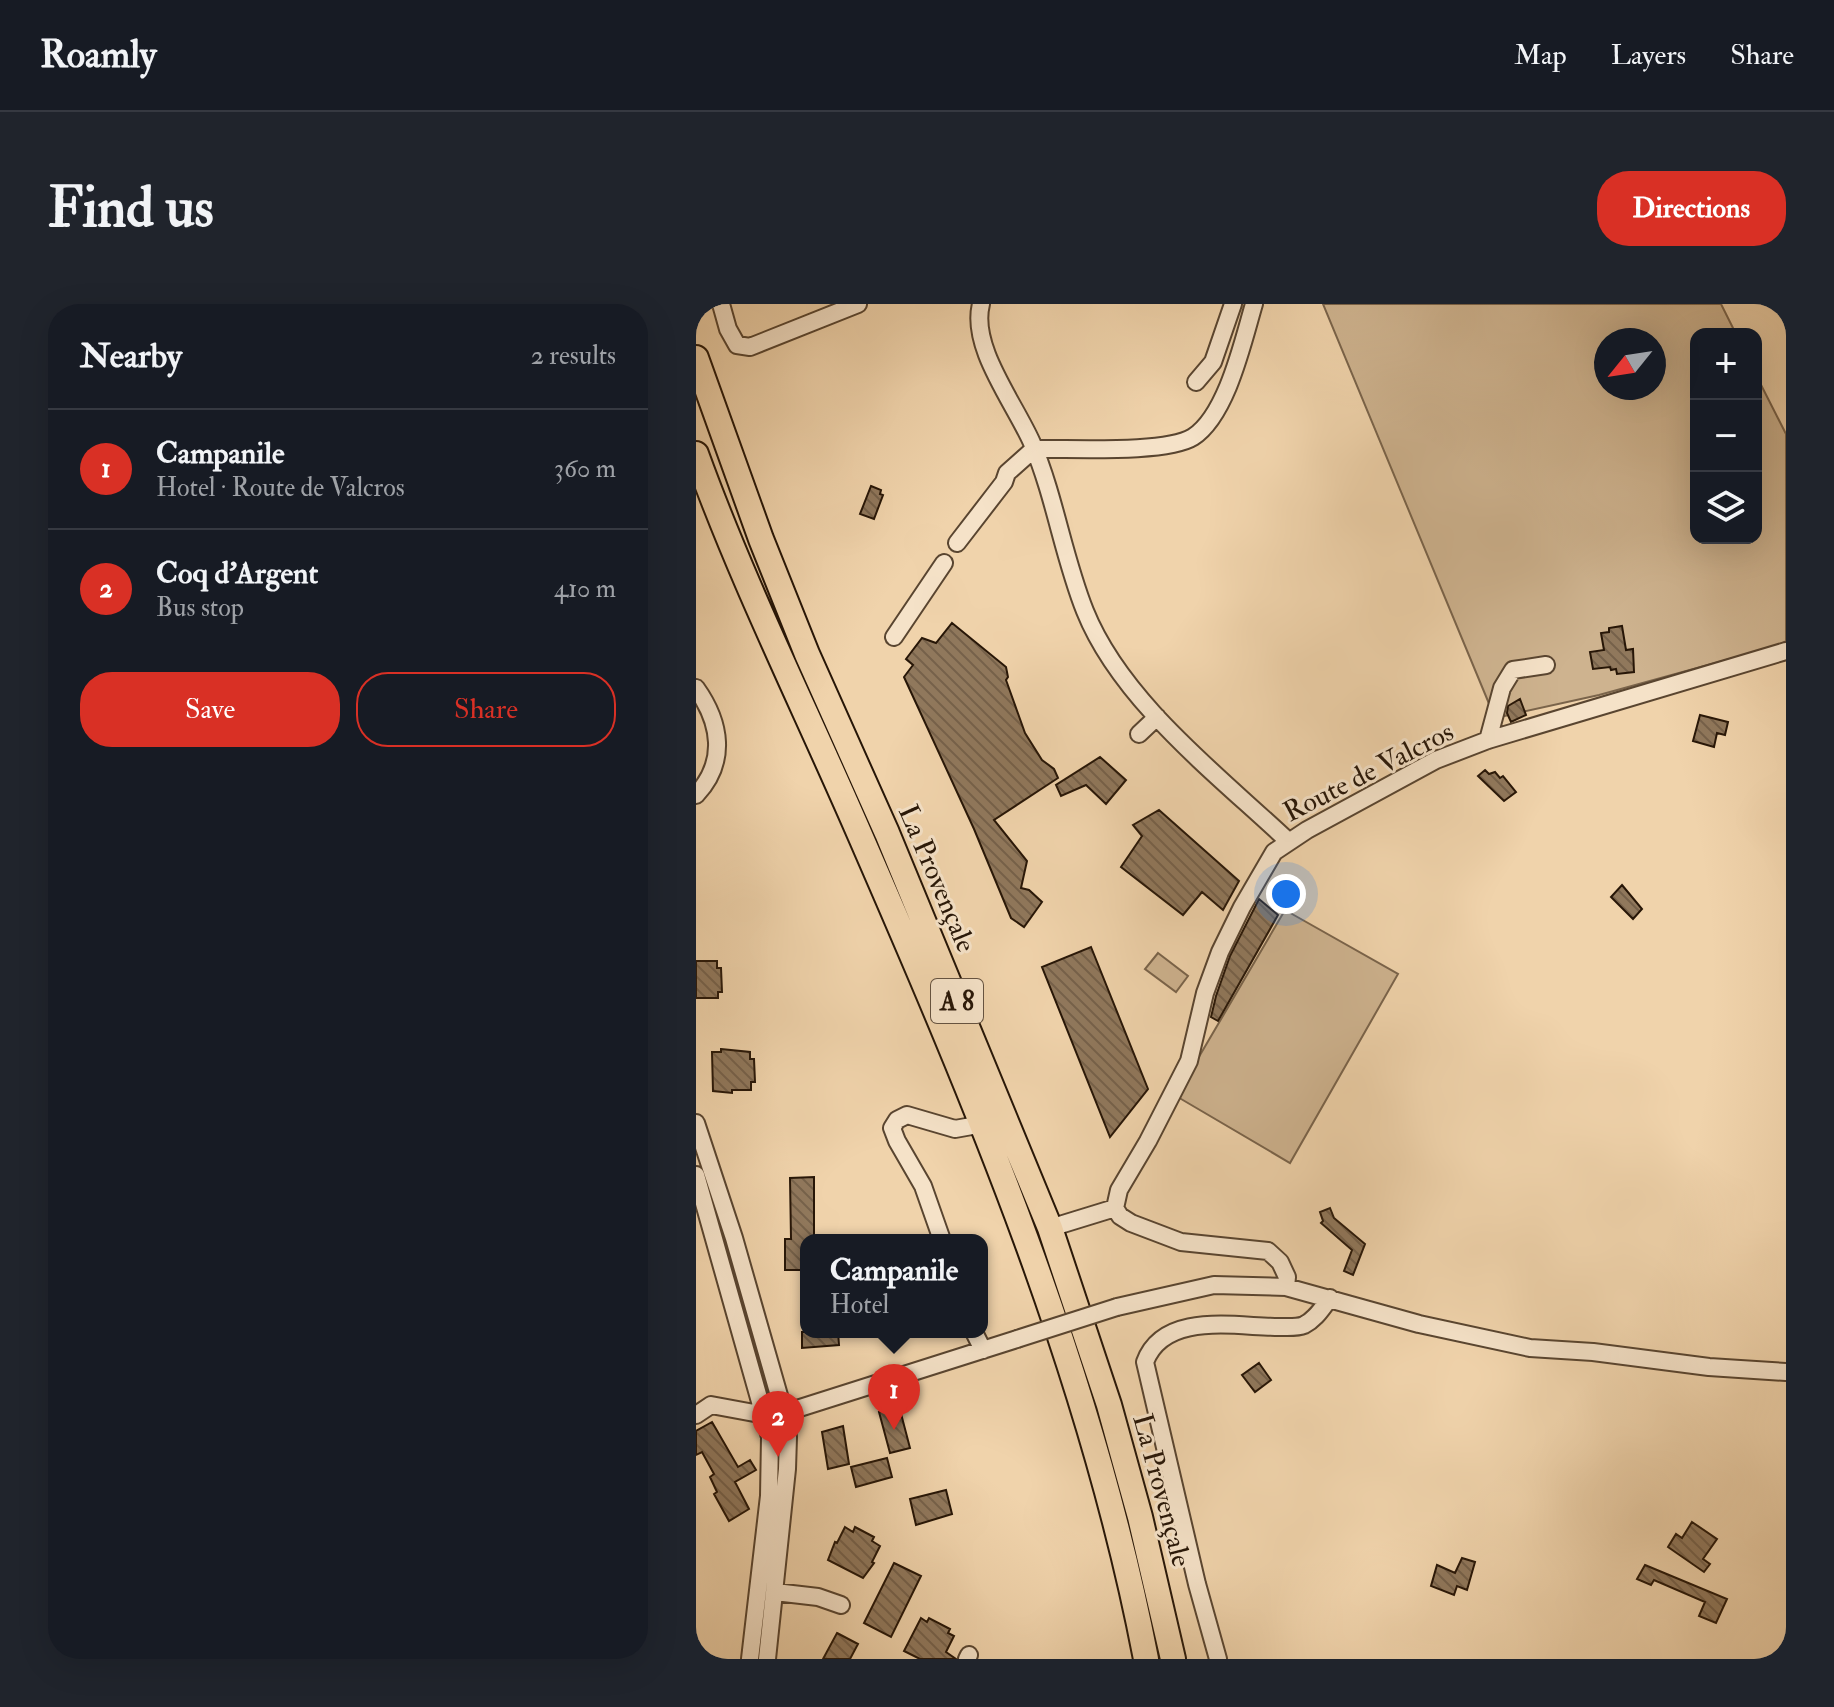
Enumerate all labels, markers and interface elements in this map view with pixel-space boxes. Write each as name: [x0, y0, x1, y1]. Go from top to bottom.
text: Roamly: [40, 31, 157, 79]
text: Map: [1514, 38, 1567, 73]
text: Layers: [1611, 38, 1686, 73]
text: Share: [1730, 38, 1794, 73]
button: Directions: [1597, 171, 1786, 246]
text: Find us: [48, 173, 214, 244]
north arrow: [1594, 328, 1666, 400]
map controls: [1690, 328, 1762, 544]
button: +: [1690, 328, 1762, 400]
text: Nearby: [80, 335, 182, 378]
text: 2 results: [531, 340, 616, 372]
button: −: [1690, 400, 1762, 472]
text: Campanile: [156, 435, 284, 472]
text: 1: [101, 453, 111, 485]
text: 360 m: [554, 453, 616, 485]
text: Hotel · Route de Valcros: [156, 472, 405, 504]
button: layers: [1690, 472, 1762, 544]
text: Coq d'Argent: [156, 555, 318, 592]
text: 2: [99, 573, 113, 605]
text: 410 m: [554, 573, 616, 605]
text: Bus stop: [156, 592, 244, 624]
button: Save: [80, 672, 340, 747]
button: Share: [356, 672, 616, 747]
street label: Route de Valcros: [1278, 714, 1460, 830]
street label: La Provençale: [890, 800, 983, 958]
your location: [1266, 874, 1306, 914]
road number: A 8: [931, 979, 983, 1023]
popup: [800, 1234, 988, 1338]
text: Campanile: [830, 1252, 958, 1289]
text: Hotel: [830, 1289, 889, 1321]
pin: 1: [868, 1364, 920, 1430]
pin: 2: [752, 1391, 804, 1457]
street label: La Provençale: [1124, 1410, 1199, 1571]

